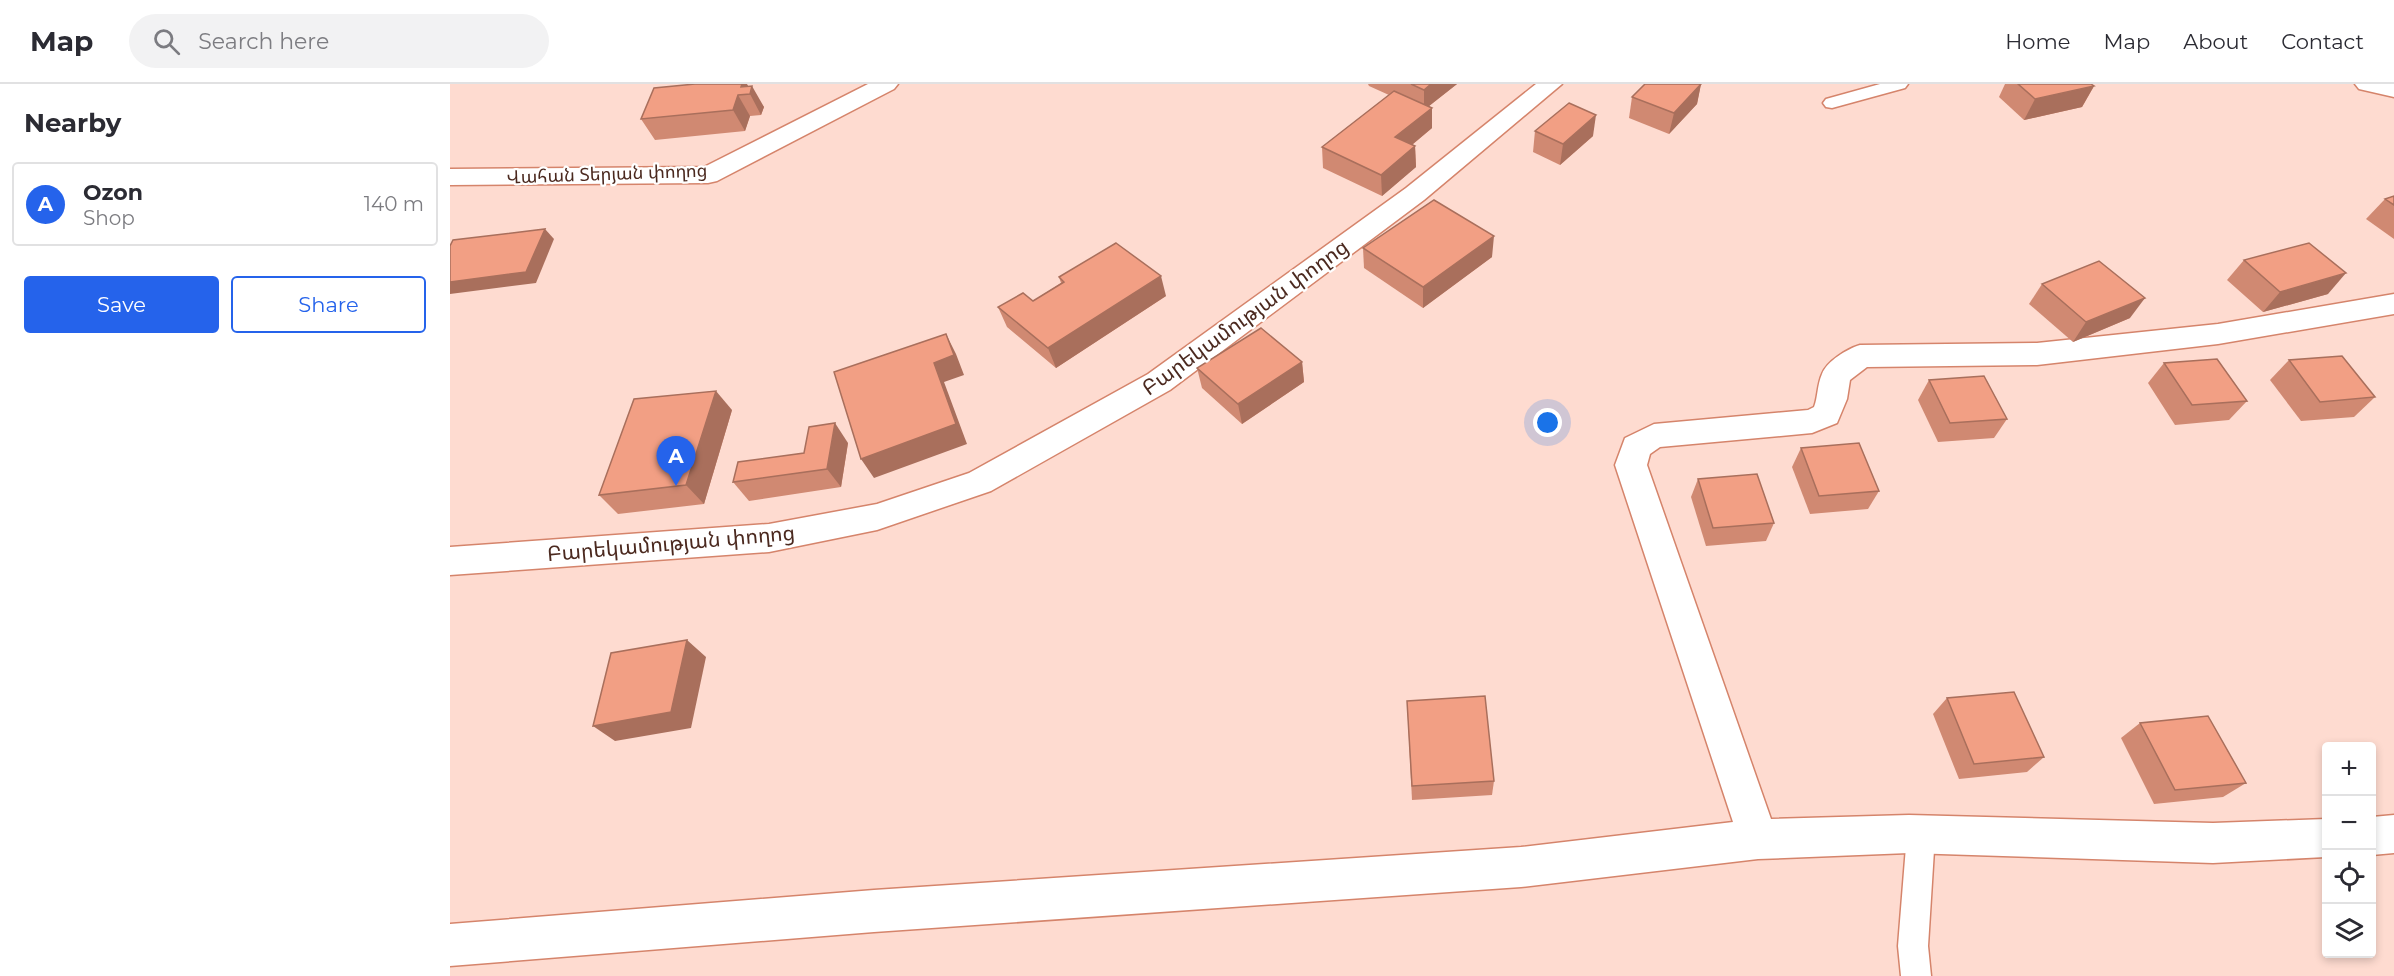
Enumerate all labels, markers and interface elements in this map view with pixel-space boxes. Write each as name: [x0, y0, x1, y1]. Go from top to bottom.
search box: [129, 14, 549, 68]
text: Map: [30, 24, 93, 58]
icon: search: [150, 25, 183, 58]
text: Search here: [198, 28, 329, 55]
text: Home: [2005, 29, 2070, 54]
text: Map: [2103, 29, 2150, 54]
text: About: [2183, 29, 2248, 54]
text: Contact: [2281, 29, 2364, 54]
text: Nearby: [24, 107, 121, 139]
street label: Վահան Տերյան փողոց: [506, 160, 708, 188]
text: Ozon: [83, 179, 143, 206]
text: A: [38, 192, 53, 216]
text: 140 m: [364, 192, 424, 216]
text: Shop: [83, 206, 135, 230]
street label: Բարեկամության փողոց: [1137, 234, 1353, 400]
button: Save: [24, 276, 219, 333]
button: Share: [231, 276, 426, 333]
your location: [1533, 408, 1562, 437]
pin: A: [656, 436, 696, 486]
street label: Բարեկամության փողոց: [546, 520, 796, 566]
map controls: [2322, 742, 2376, 958]
button: +: [2322, 742, 2376, 796]
button: −: [2322, 796, 2376, 850]
button: locate: [2322, 850, 2376, 904]
button: layers: [2322, 904, 2376, 958]

